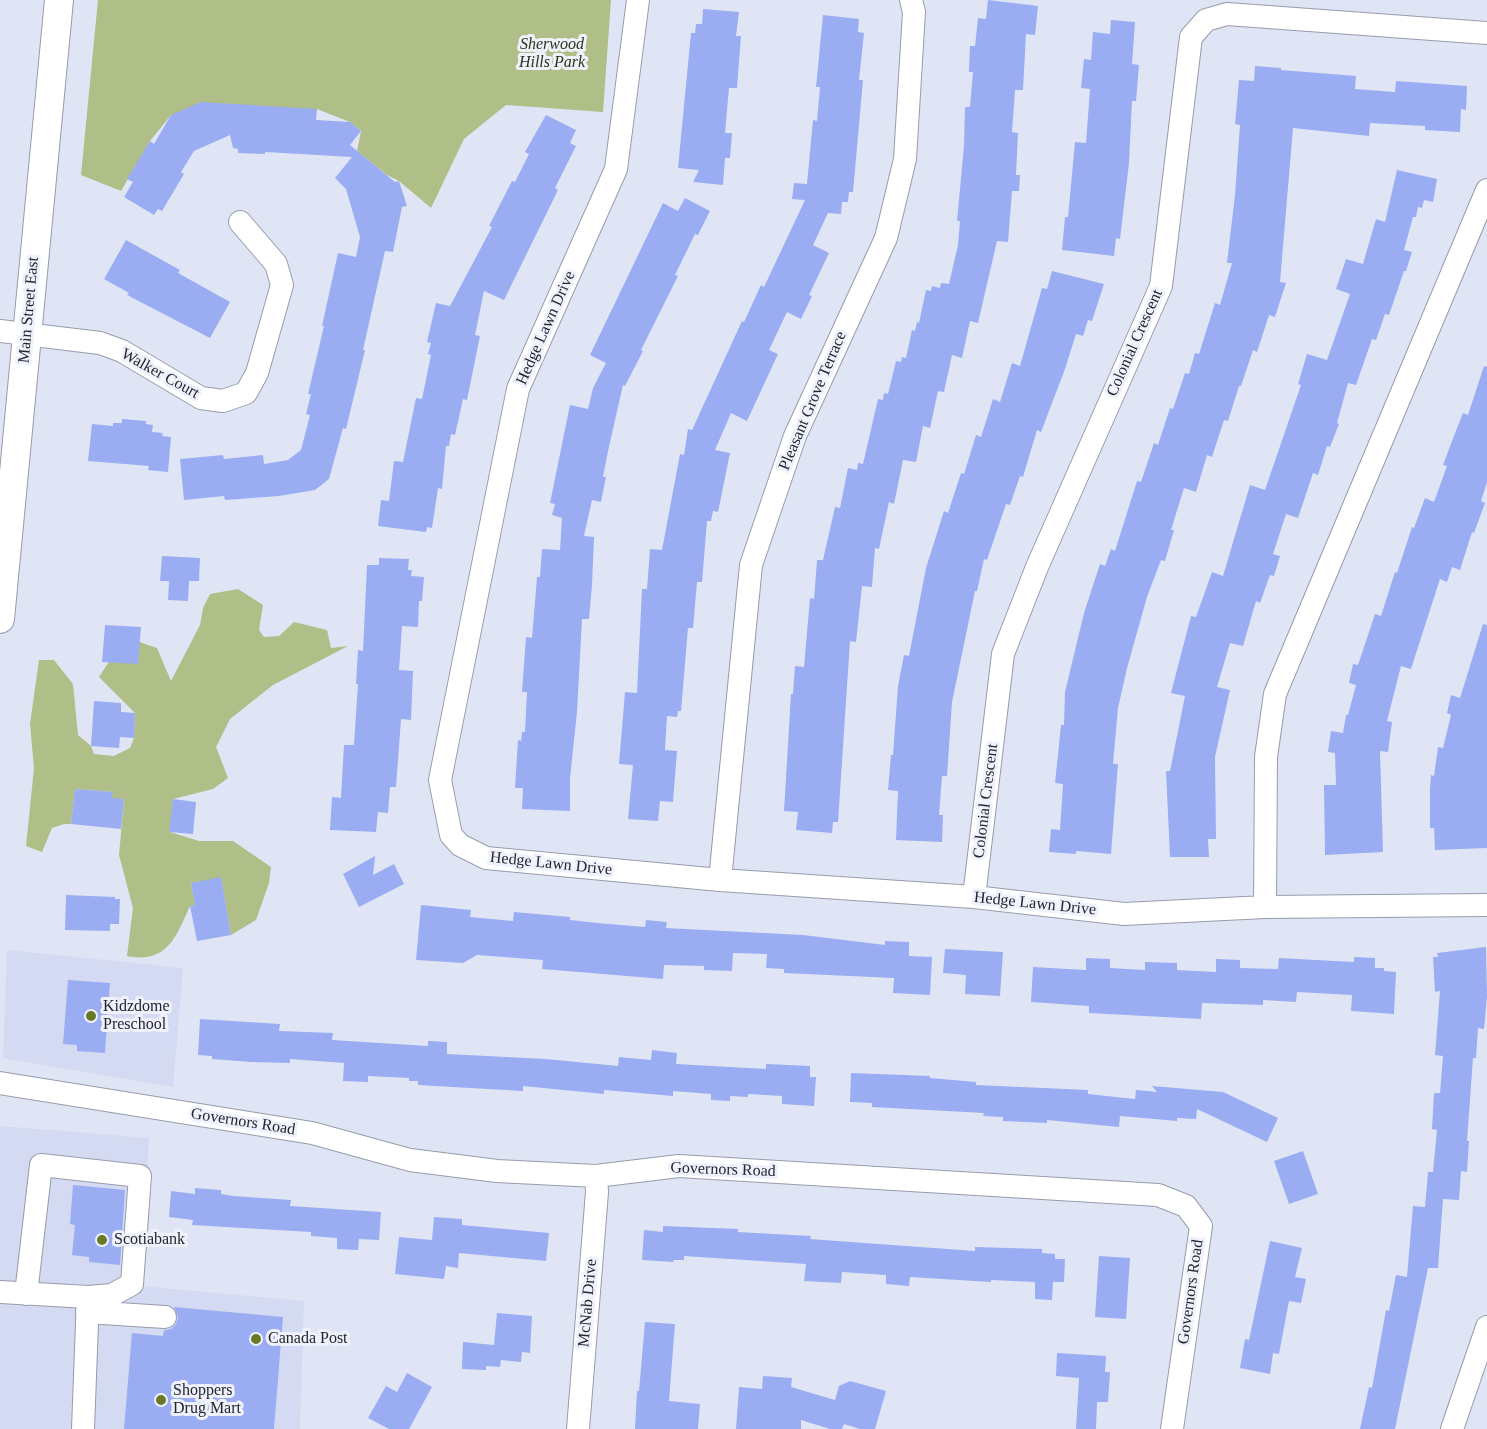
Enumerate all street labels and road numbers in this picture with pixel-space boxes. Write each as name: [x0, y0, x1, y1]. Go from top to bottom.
street label: Main Street East: [15, 256, 43, 364]
street label: Hedge Lawn Drive: [512, 268, 580, 388]
street label: Colonial Crescent: [1103, 287, 1167, 399]
street label: Pleasant Grove Terrace: [775, 329, 851, 473]
street label: Walker Court: [118, 345, 202, 403]
street label: Colonial Crescent: [969, 743, 1003, 859]
street label: Hedge Lawn Drive: [489, 848, 613, 880]
street label: Hedge Lawn Drive: [973, 888, 1097, 920]
street label: Governors Road: [189, 1104, 297, 1140]
street label: Governors Road: [670, 1159, 776, 1181]
street label: Governors Road: [1174, 1239, 1208, 1345]
street label: McNab Drive: [575, 1258, 601, 1348]

